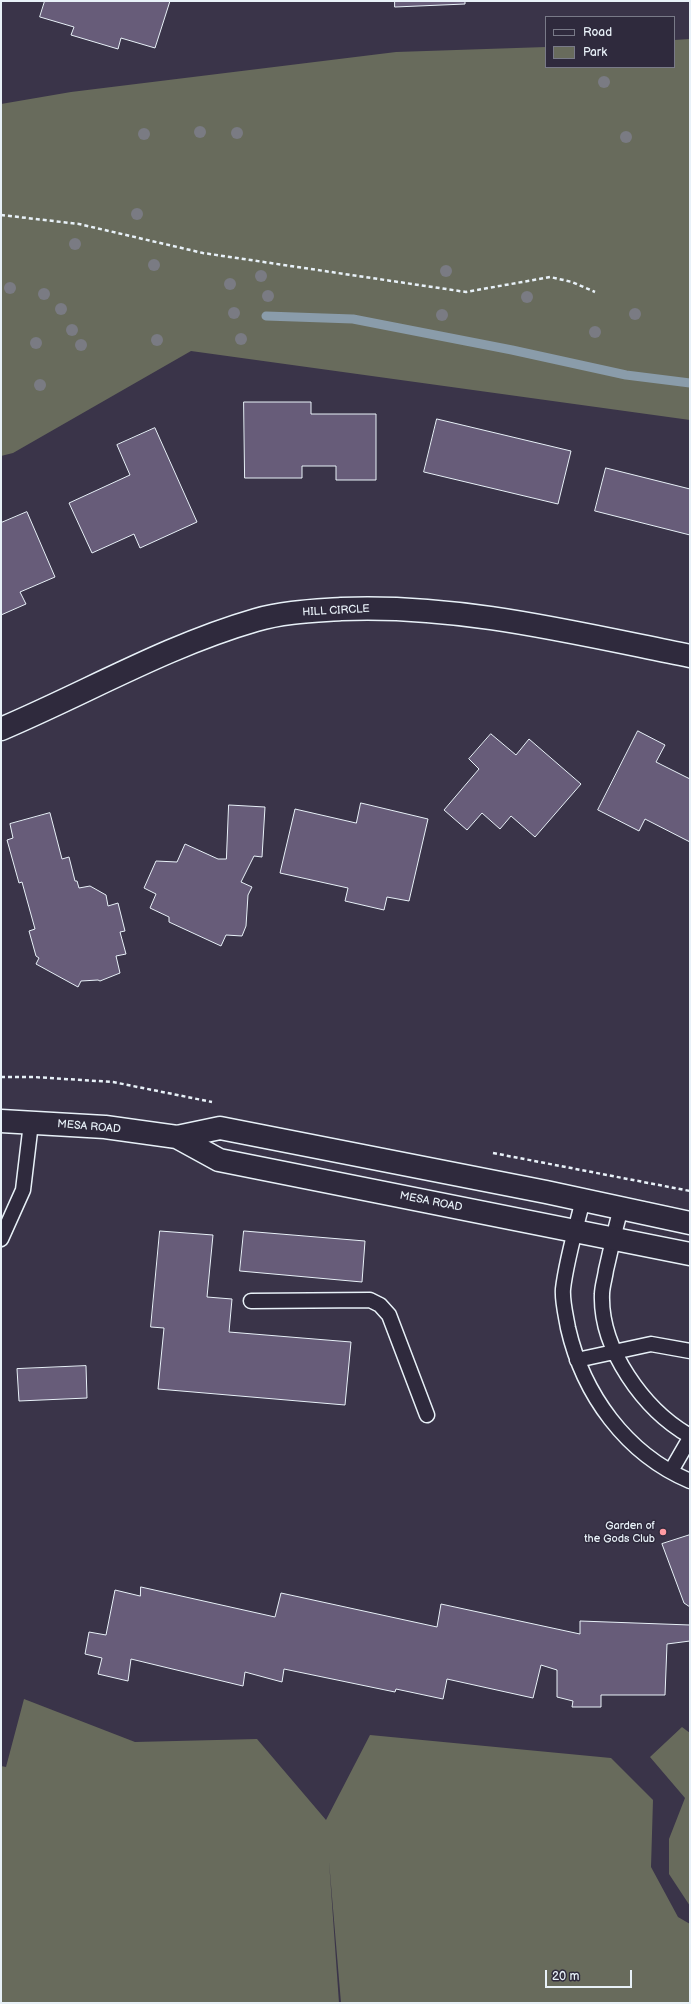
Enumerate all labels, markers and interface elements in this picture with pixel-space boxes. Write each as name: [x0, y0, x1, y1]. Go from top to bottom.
legend: [545, 16, 675, 68]
text: Road: [583, 25, 612, 40]
text: Park: [583, 45, 607, 60]
street label: HILL CIRCLE: [302, 603, 370, 619]
street label: MESA ROAD: [57, 1118, 121, 1136]
street label: MESA ROAD: [398, 1189, 464, 1215]
place label: Garden of the Gods Club: [584, 1519, 655, 1545]
marker: Garden of the Gods Club: [658, 1527, 668, 1537]
scale bar: [547, 1962, 634, 1988]
text: 20 m: [552, 1969, 579, 1984]

